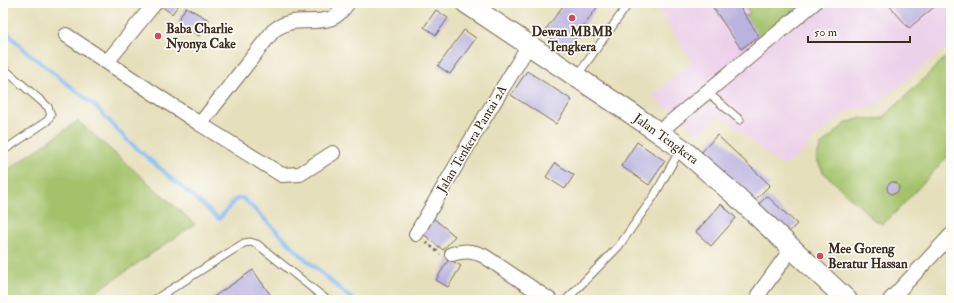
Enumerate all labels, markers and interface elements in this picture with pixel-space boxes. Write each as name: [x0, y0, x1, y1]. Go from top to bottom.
marker: Dewan MBMB Tengkera: [567, 13, 577, 23]
scale bar: [808, 18, 910, 44]
place label: Baba Charlie Nyonya Cake: [165, 21, 236, 53]
place label: Dewan MBMB Tengkera: [532, 24, 612, 56]
text: 50 m: [814, 25, 838, 40]
marker: Baba Charlie Nyonya Cake: [153, 31, 163, 41]
street label: Jalan Tenkera Pantai 2A: [433, 82, 511, 197]
street label: Jalan Tengkera: [629, 109, 702, 168]
place label: Mee Goreng Beratur Hassan: [827, 241, 908, 272]
marker: Mee Goreng Beratur Hassan: [815, 251, 825, 261]

